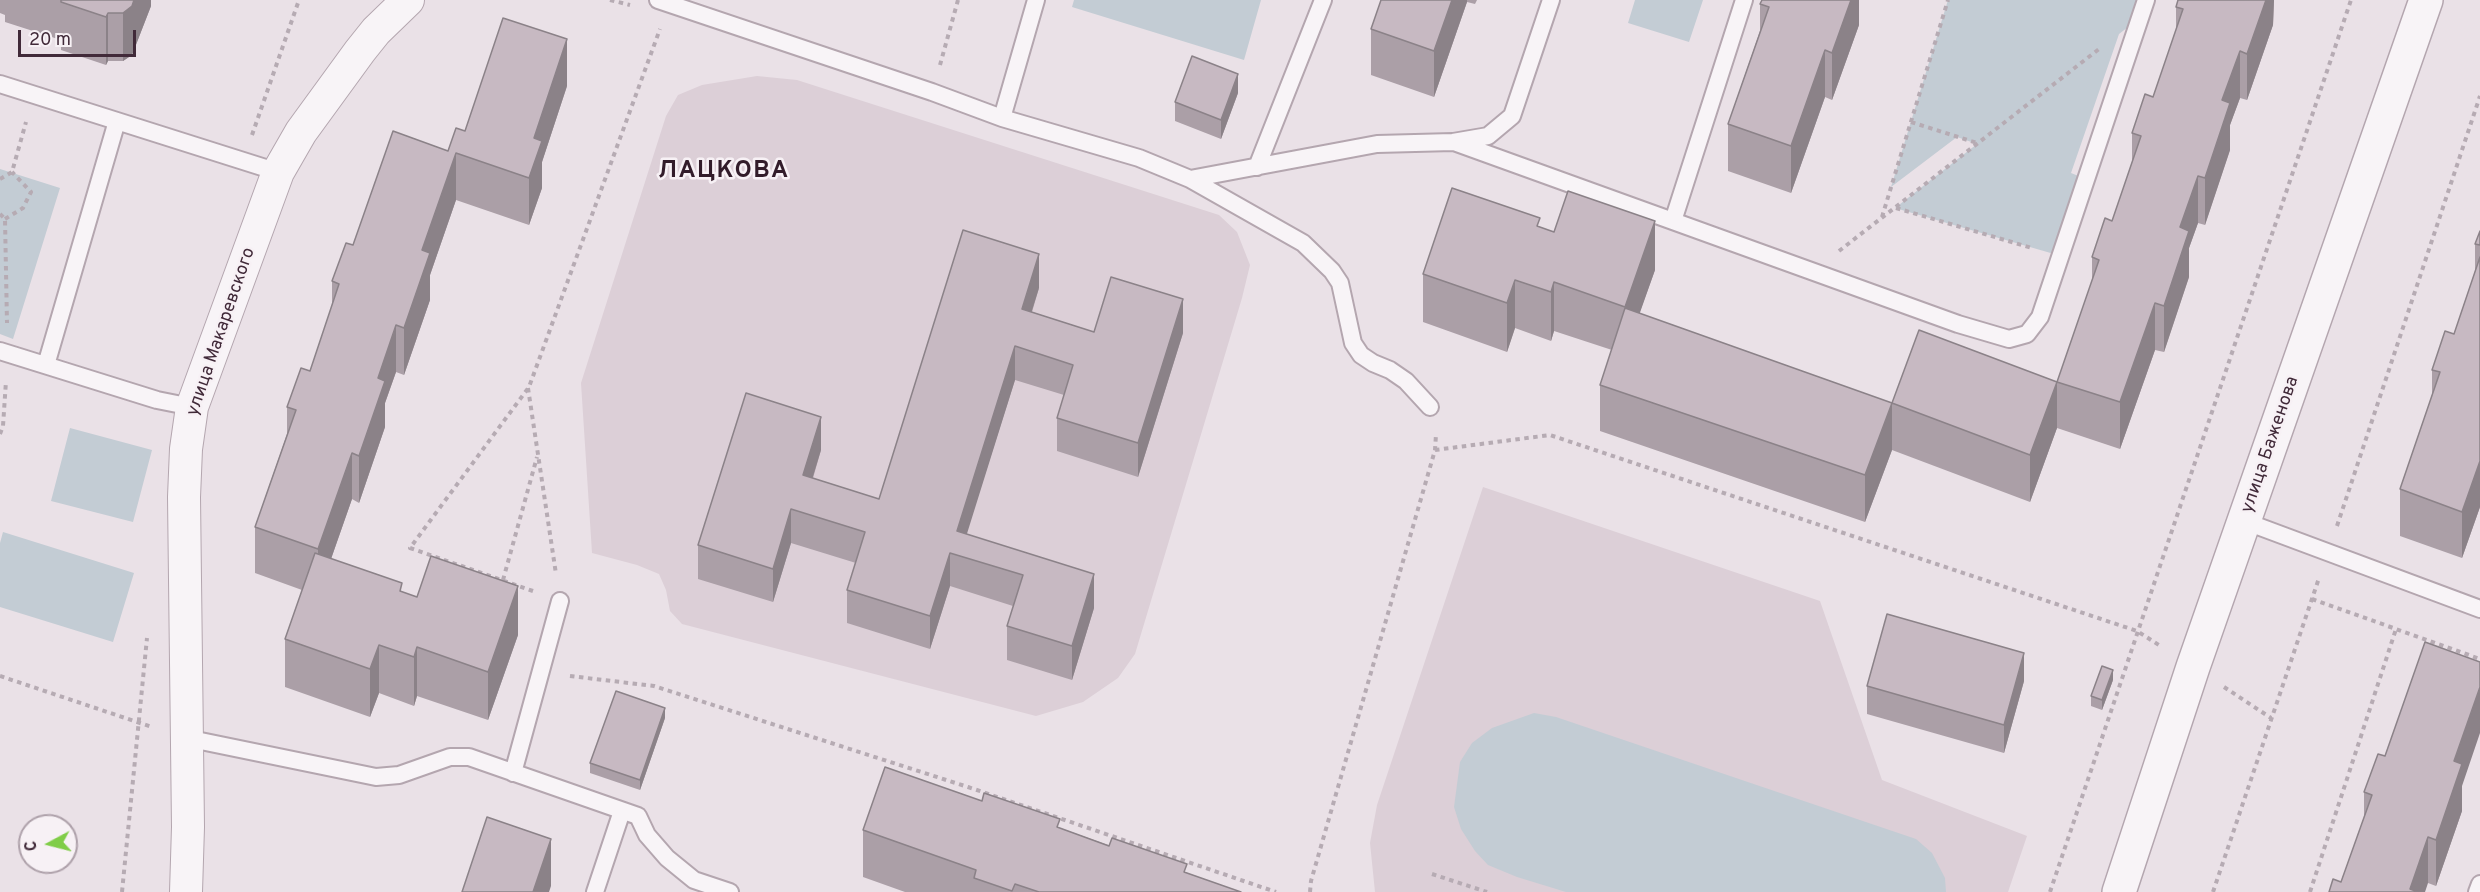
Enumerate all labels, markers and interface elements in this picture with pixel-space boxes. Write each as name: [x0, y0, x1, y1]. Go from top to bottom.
scale bar: [21, 18, 140, 56]
text: 20 m: [29, 29, 71, 52]
district label: ЛАЦКОВА: [658, 158, 790, 186]
street label: улица Макаревского: [183, 245, 261, 419]
street label: улица Баженова: [2237, 374, 2305, 516]
north arrow: [18, 814, 78, 874]
text: С: [22, 840, 43, 852]

